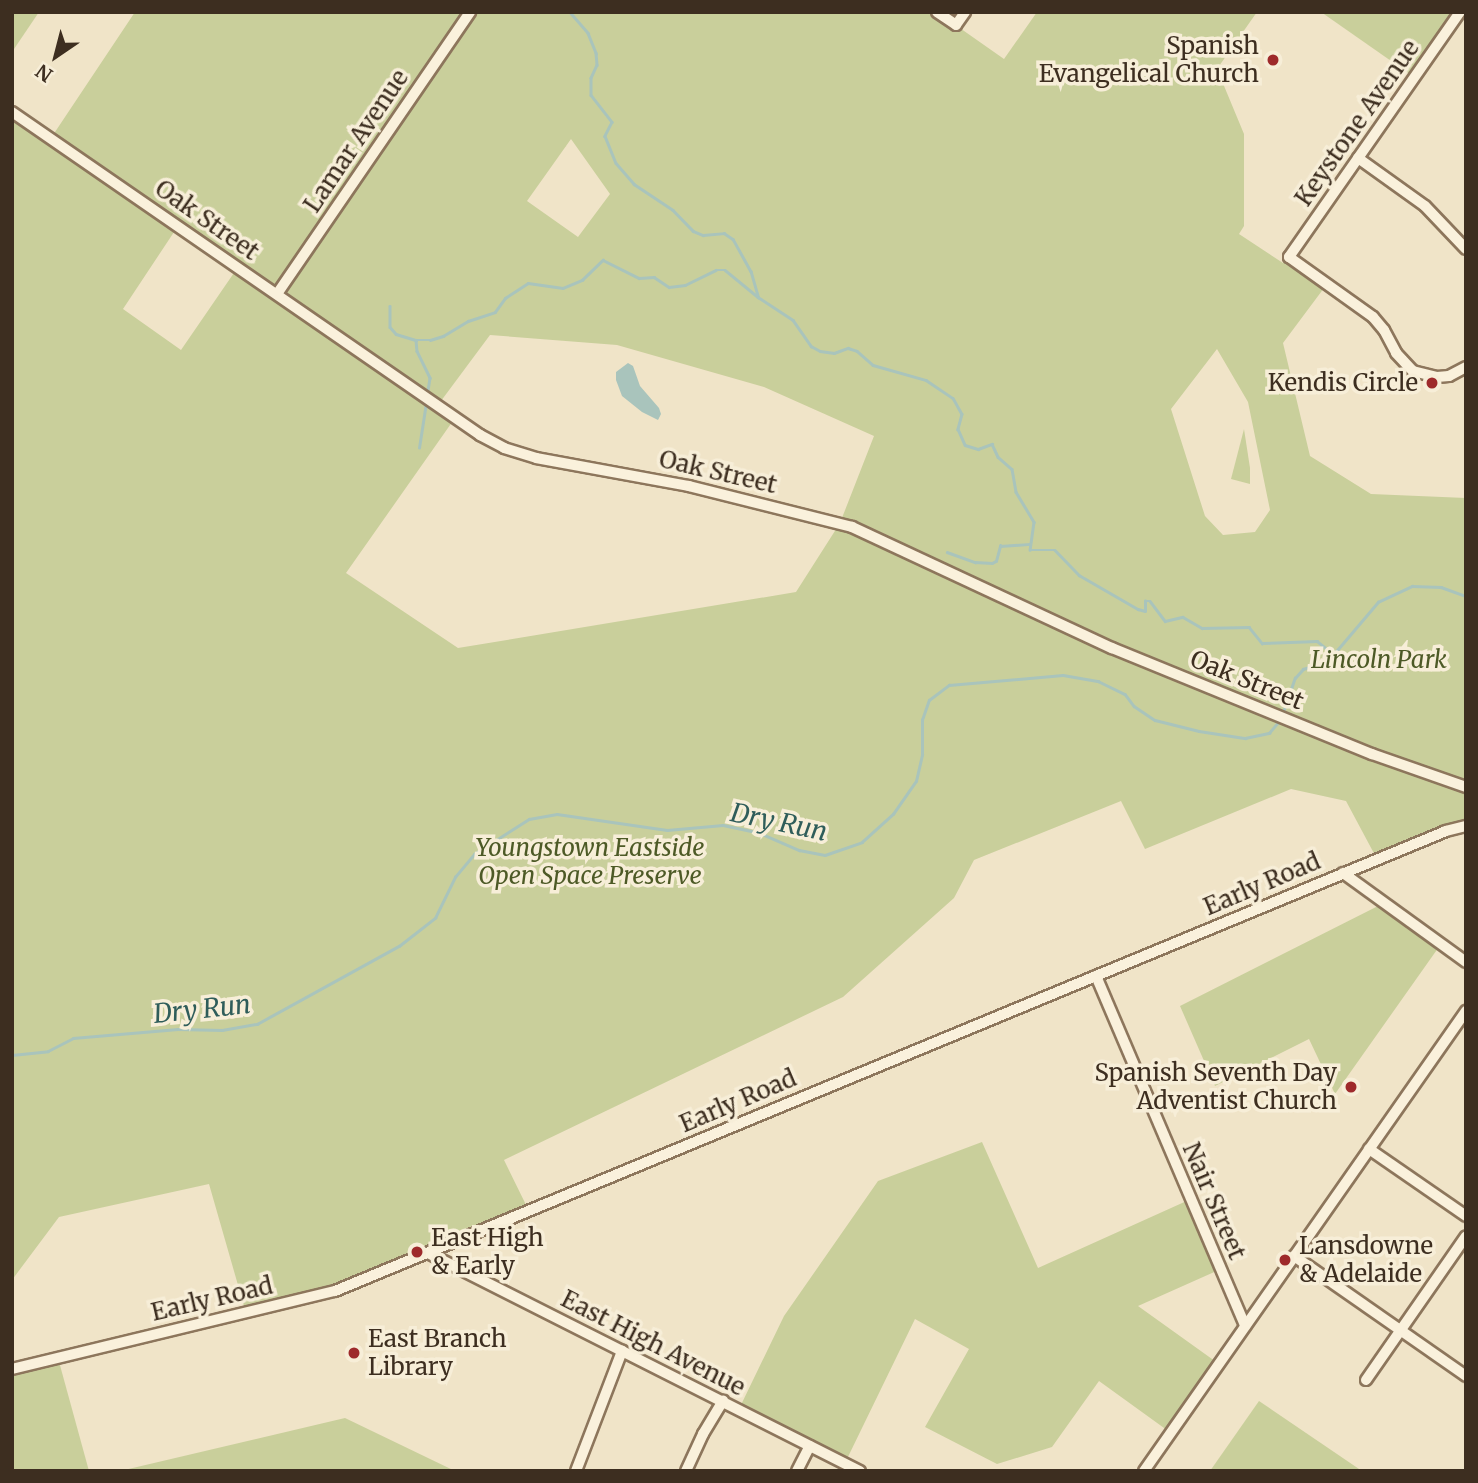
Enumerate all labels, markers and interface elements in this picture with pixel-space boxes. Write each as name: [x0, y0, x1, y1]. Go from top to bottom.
north arrow: [21, 21, 91, 91]
place label: Spanish Evangelical Church: [1039, 32, 1259, 88]
street label: Keystone Avenue: [1289, 34, 1425, 212]
marker: Spanish Evangelical Church: [1265, 52, 1281, 68]
text: N: [31, 59, 57, 87]
street label: Lamar Avenue: [298, 64, 414, 218]
street label: Oak Street: [150, 174, 264, 266]
place label: Kendis Circle: [1268, 369, 1418, 397]
marker: Kendis Circle: [1424, 375, 1440, 391]
street label: Oak Street: [656, 444, 780, 500]
street label: Oak Street: [1186, 644, 1308, 716]
park label: Lincoln Park: [1311, 646, 1447, 674]
water label: Dry Run: [728, 797, 830, 847]
park label: Youngstown Eastside Open Space Preserve: [476, 834, 704, 890]
street label: Early Road: [1199, 847, 1325, 921]
water label: Dry Run: [152, 988, 252, 1030]
place label: Spanish Seventh Day Adventist Church: [1095, 1059, 1337, 1115]
street label: Early Road: [675, 1064, 801, 1138]
marker: Spanish Seventh Day Adventist Church: [1343, 1079, 1359, 1095]
street label: Nair Street: [1176, 1138, 1252, 1264]
place label: East High & Early: [431, 1224, 544, 1280]
place label: Lansdowne & Adelaide: [1299, 1232, 1433, 1288]
marker: East High & Early: [409, 1244, 425, 1260]
marker: Lansdowne & Adelaide: [1277, 1252, 1293, 1268]
street label: Early Road: [148, 1271, 276, 1327]
street label: East High Avenue: [556, 1284, 750, 1402]
place label: East Branch Library: [368, 1325, 507, 1381]
marker: East Branch Library: [346, 1345, 362, 1361]

